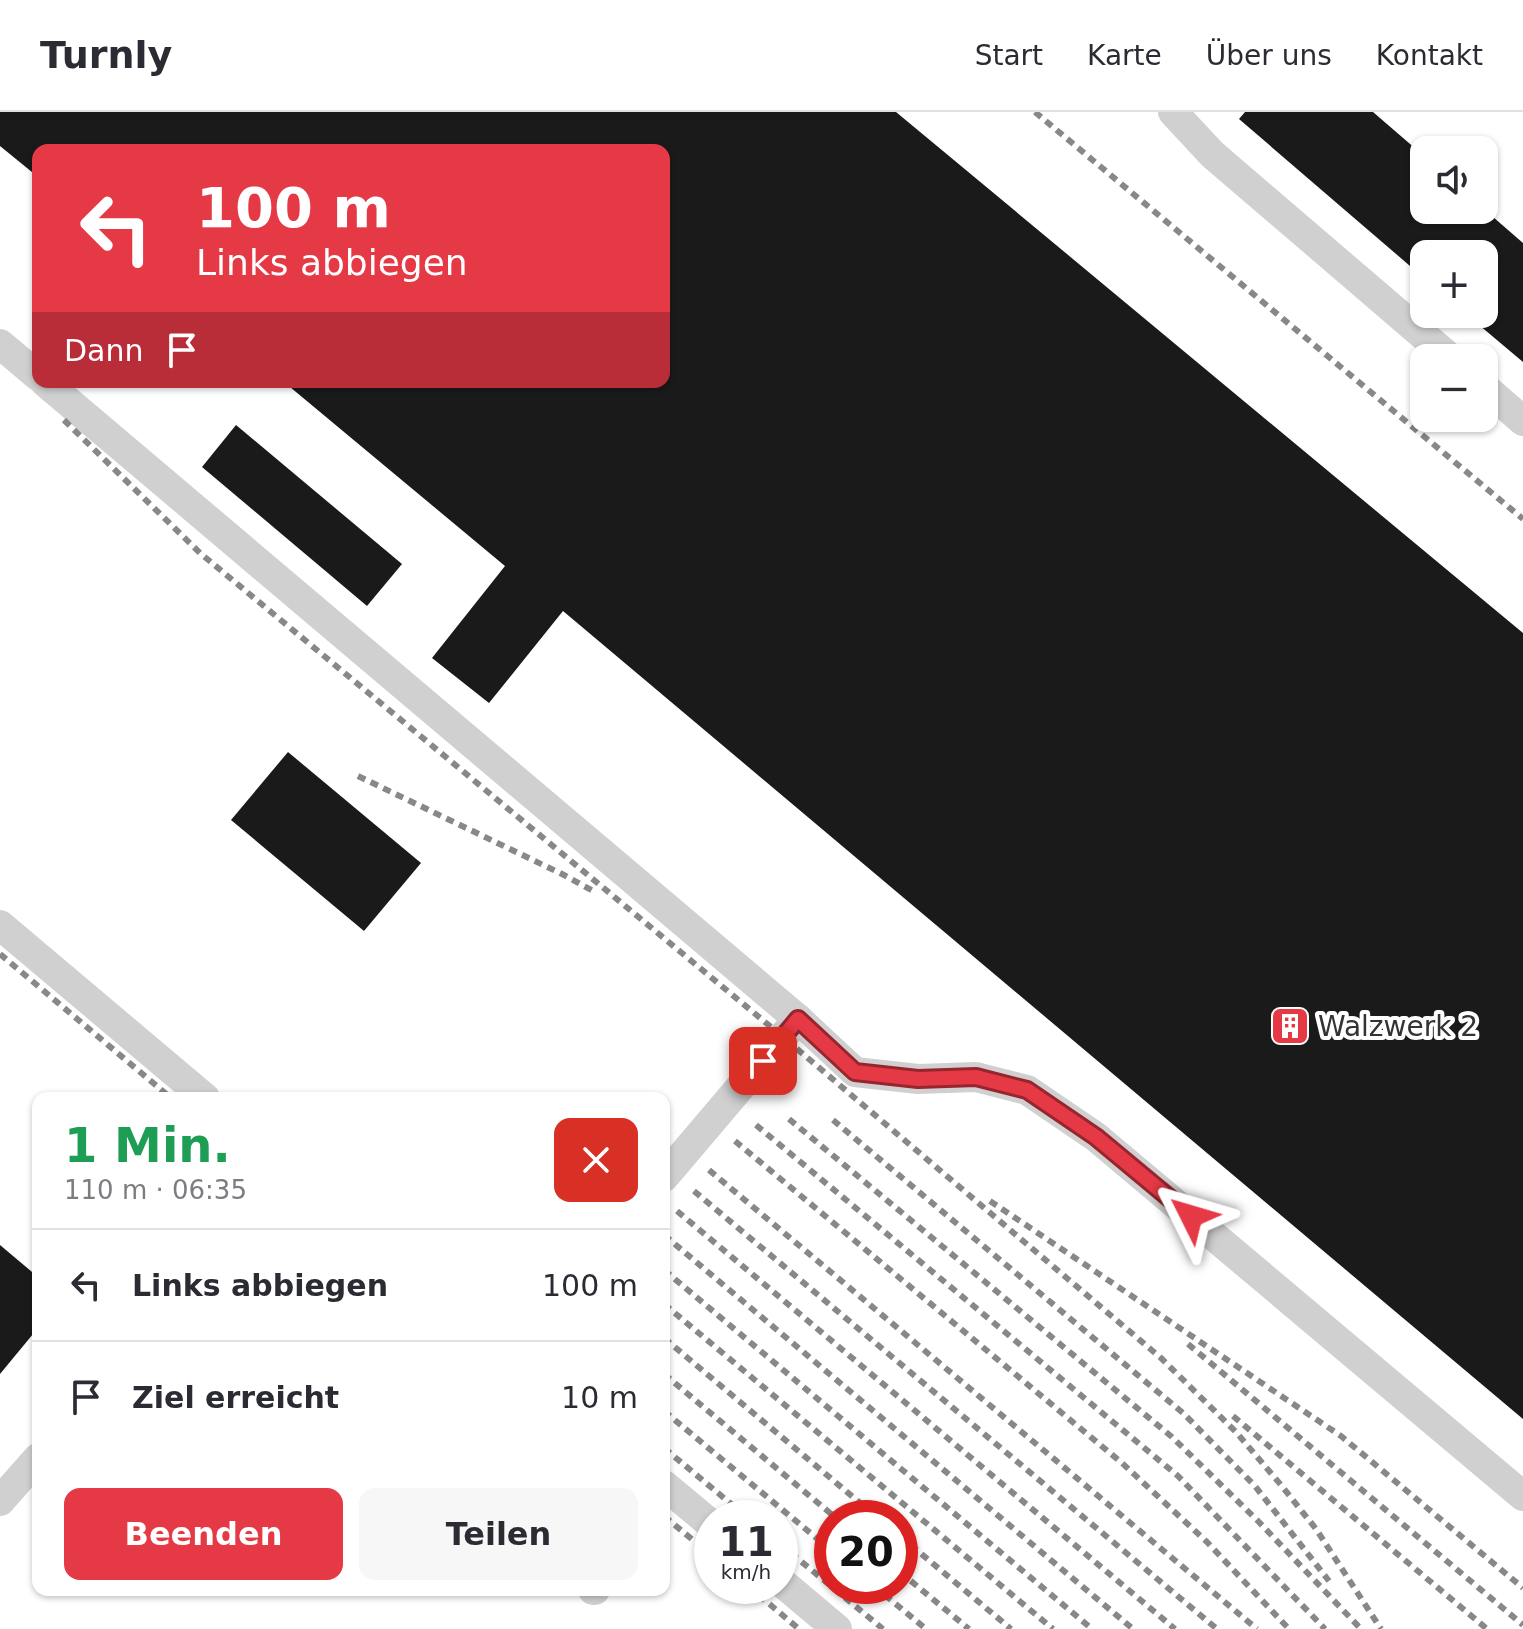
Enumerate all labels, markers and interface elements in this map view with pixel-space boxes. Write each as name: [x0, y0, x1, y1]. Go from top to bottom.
text: Turnly: [40, 33, 172, 77]
text: Start: [975, 39, 1043, 72]
text: Karte: [1087, 39, 1162, 72]
text: Über uns: [1206, 39, 1332, 72]
text: Kontakt: [1376, 39, 1483, 72]
map controls: [1410, 136, 1498, 432]
button: sound: [1410, 136, 1498, 224]
text: 100 m: [196, 175, 391, 240]
icon: left: [64, 176, 168, 280]
button: +: [1410, 240, 1498, 328]
text: Links abbiegen: [196, 242, 468, 283]
icon: arrive: [160, 328, 204, 372]
text: Dann: [64, 333, 144, 368]
button: −: [1410, 344, 1498, 432]
building icon: Walzwerk 2: [1269, 1005, 1311, 1047]
place label: Walzwerk 2: [1318, 1010, 1478, 1043]
pin: [729, 1027, 797, 1095]
icon: arrive: [741, 1039, 785, 1083]
text: 1 Min.: [64, 1117, 231, 1173]
button: close: [554, 1118, 638, 1202]
position arrow: [1149, 1174, 1233, 1258]
text: 110 m · 06:35: [64, 1175, 247, 1205]
icon: left: [64, 1263, 108, 1307]
text: Links abbiegen: [132, 1268, 388, 1303]
text: 100 m: [542, 1268, 638, 1303]
icon: arrive: [64, 1375, 108, 1419]
text: Ziel erreicht: [132, 1380, 339, 1415]
text: 10 m: [561, 1380, 638, 1415]
button: Beenden: [64, 1488, 343, 1580]
button: Teilen: [359, 1488, 638, 1580]
speed limit sign: 20: [814, 1500, 918, 1604]
text: 11: [718, 1519, 774, 1565]
text: km/h: [721, 1560, 771, 1584]

